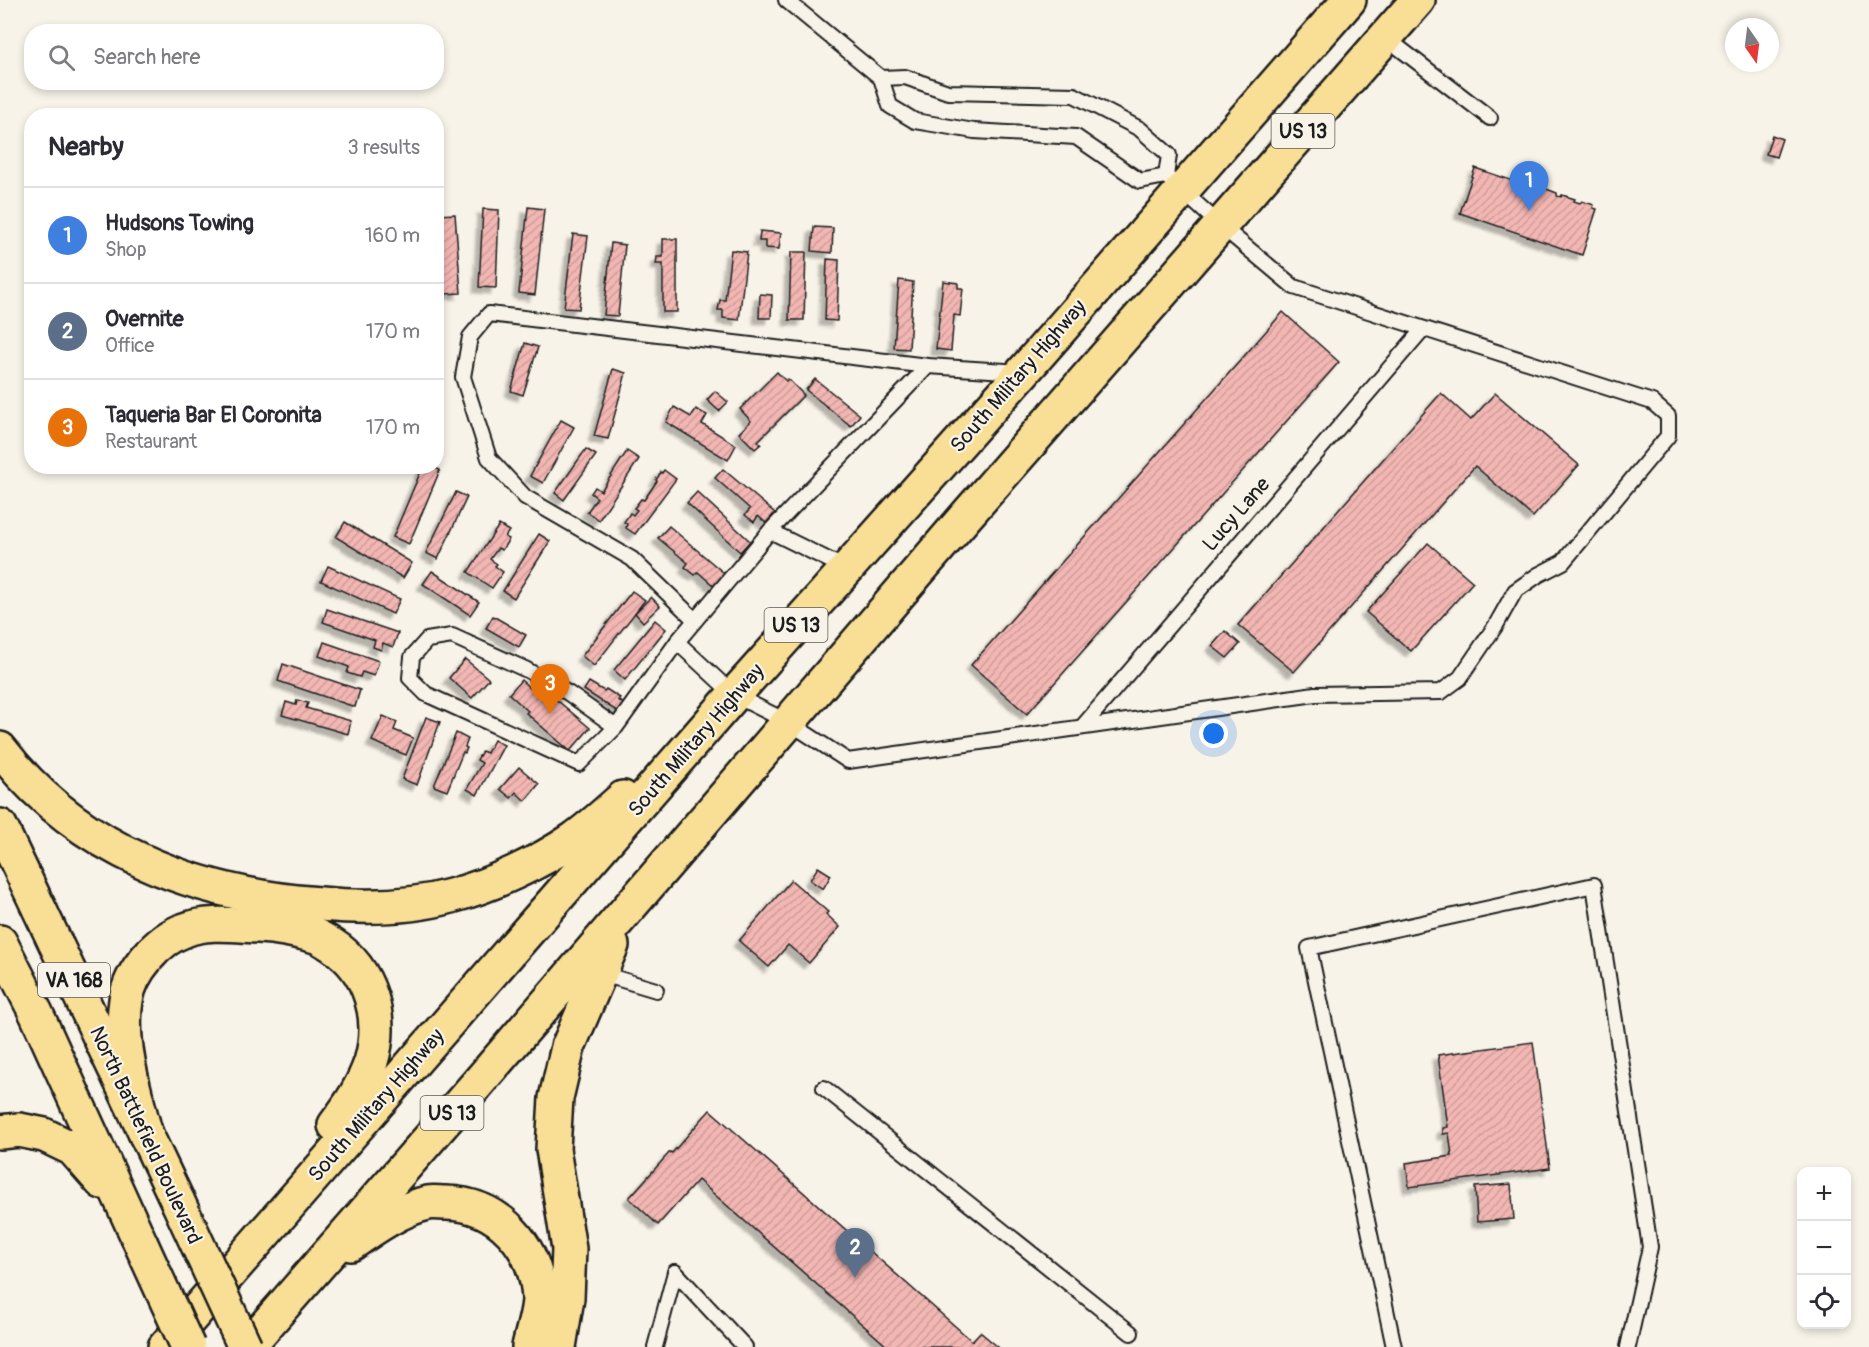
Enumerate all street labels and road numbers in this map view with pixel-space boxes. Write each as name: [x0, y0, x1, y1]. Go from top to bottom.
road number: US 13: [1272, 114, 1334, 148]
street label: South Military Highway: [944, 294, 1092, 459]
street label: Lucy Lane: [1197, 471, 1276, 557]
road number: US 13: [764, 608, 828, 642]
street label: South Military Highway: [622, 658, 770, 823]
road number: VA 168: [38, 963, 110, 997]
street label: North Battlefield Boulevard: [83, 1022, 208, 1248]
street label: South Military Highway: [302, 1023, 450, 1188]
road number: US 13: [420, 1096, 484, 1130]

